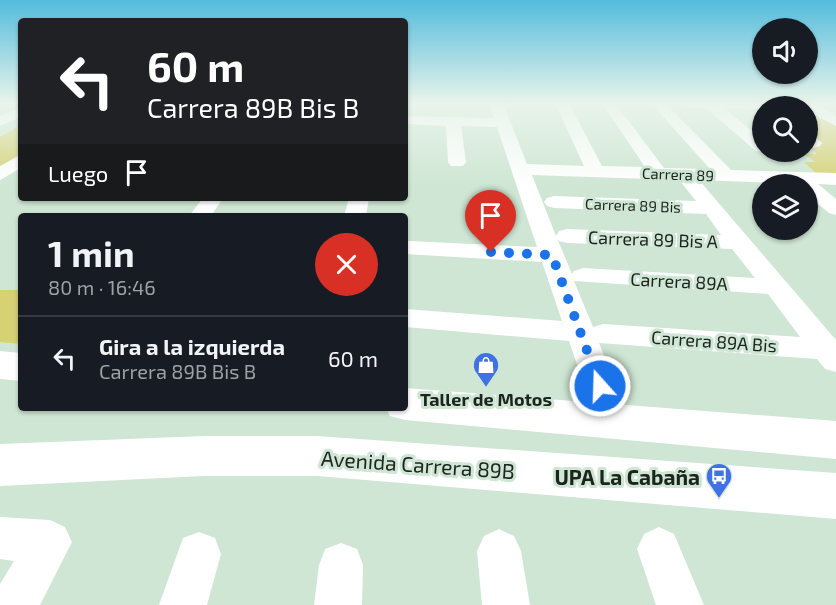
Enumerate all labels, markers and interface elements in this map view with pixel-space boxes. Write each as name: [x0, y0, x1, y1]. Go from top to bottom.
map controls: [752, 18, 818, 240]
button: sound: [752, 18, 818, 84]
text: 60 m: [147, 40, 244, 90]
icon: left: [48, 42, 126, 120]
text: Carrera 89B Bis B: [147, 91, 359, 123]
button: search: [752, 96, 818, 162]
icon: arrive: [120, 156, 153, 189]
text: Luego: [48, 160, 108, 186]
street label: Carrera 89: [642, 164, 714, 184]
button: layers: [752, 174, 818, 240]
pin: [465, 190, 516, 252]
street label: Carrera 89 Bis: [585, 194, 681, 216]
icon: arrive: [474, 199, 507, 232]
street label: Carrera 89 Bis A: [588, 226, 719, 252]
text: 1 min: [48, 231, 135, 274]
button: close: [315, 233, 378, 296]
street label: Carrera 89A: [630, 267, 729, 295]
text: 80 m · 16:46: [48, 275, 156, 299]
street label: Carrera 89A Bis: [650, 326, 778, 356]
text: Gira a la izquierda: [99, 333, 285, 359]
icon: left: [48, 342, 81, 375]
text: 60 m: [328, 345, 378, 371]
shop icon: Taller de Motos: [471, 350, 501, 388]
position arrow: [568, 354, 632, 418]
text: Carrera 89B Bis B: [99, 359, 256, 383]
place label: Taller de Motos: [420, 388, 552, 410]
street label: Avenida Carrera 89B: [320, 445, 516, 483]
bus stop icon: UPA La Cabaña: [704, 461, 734, 499]
place label: UPA La Cabaña: [554, 464, 700, 489]

